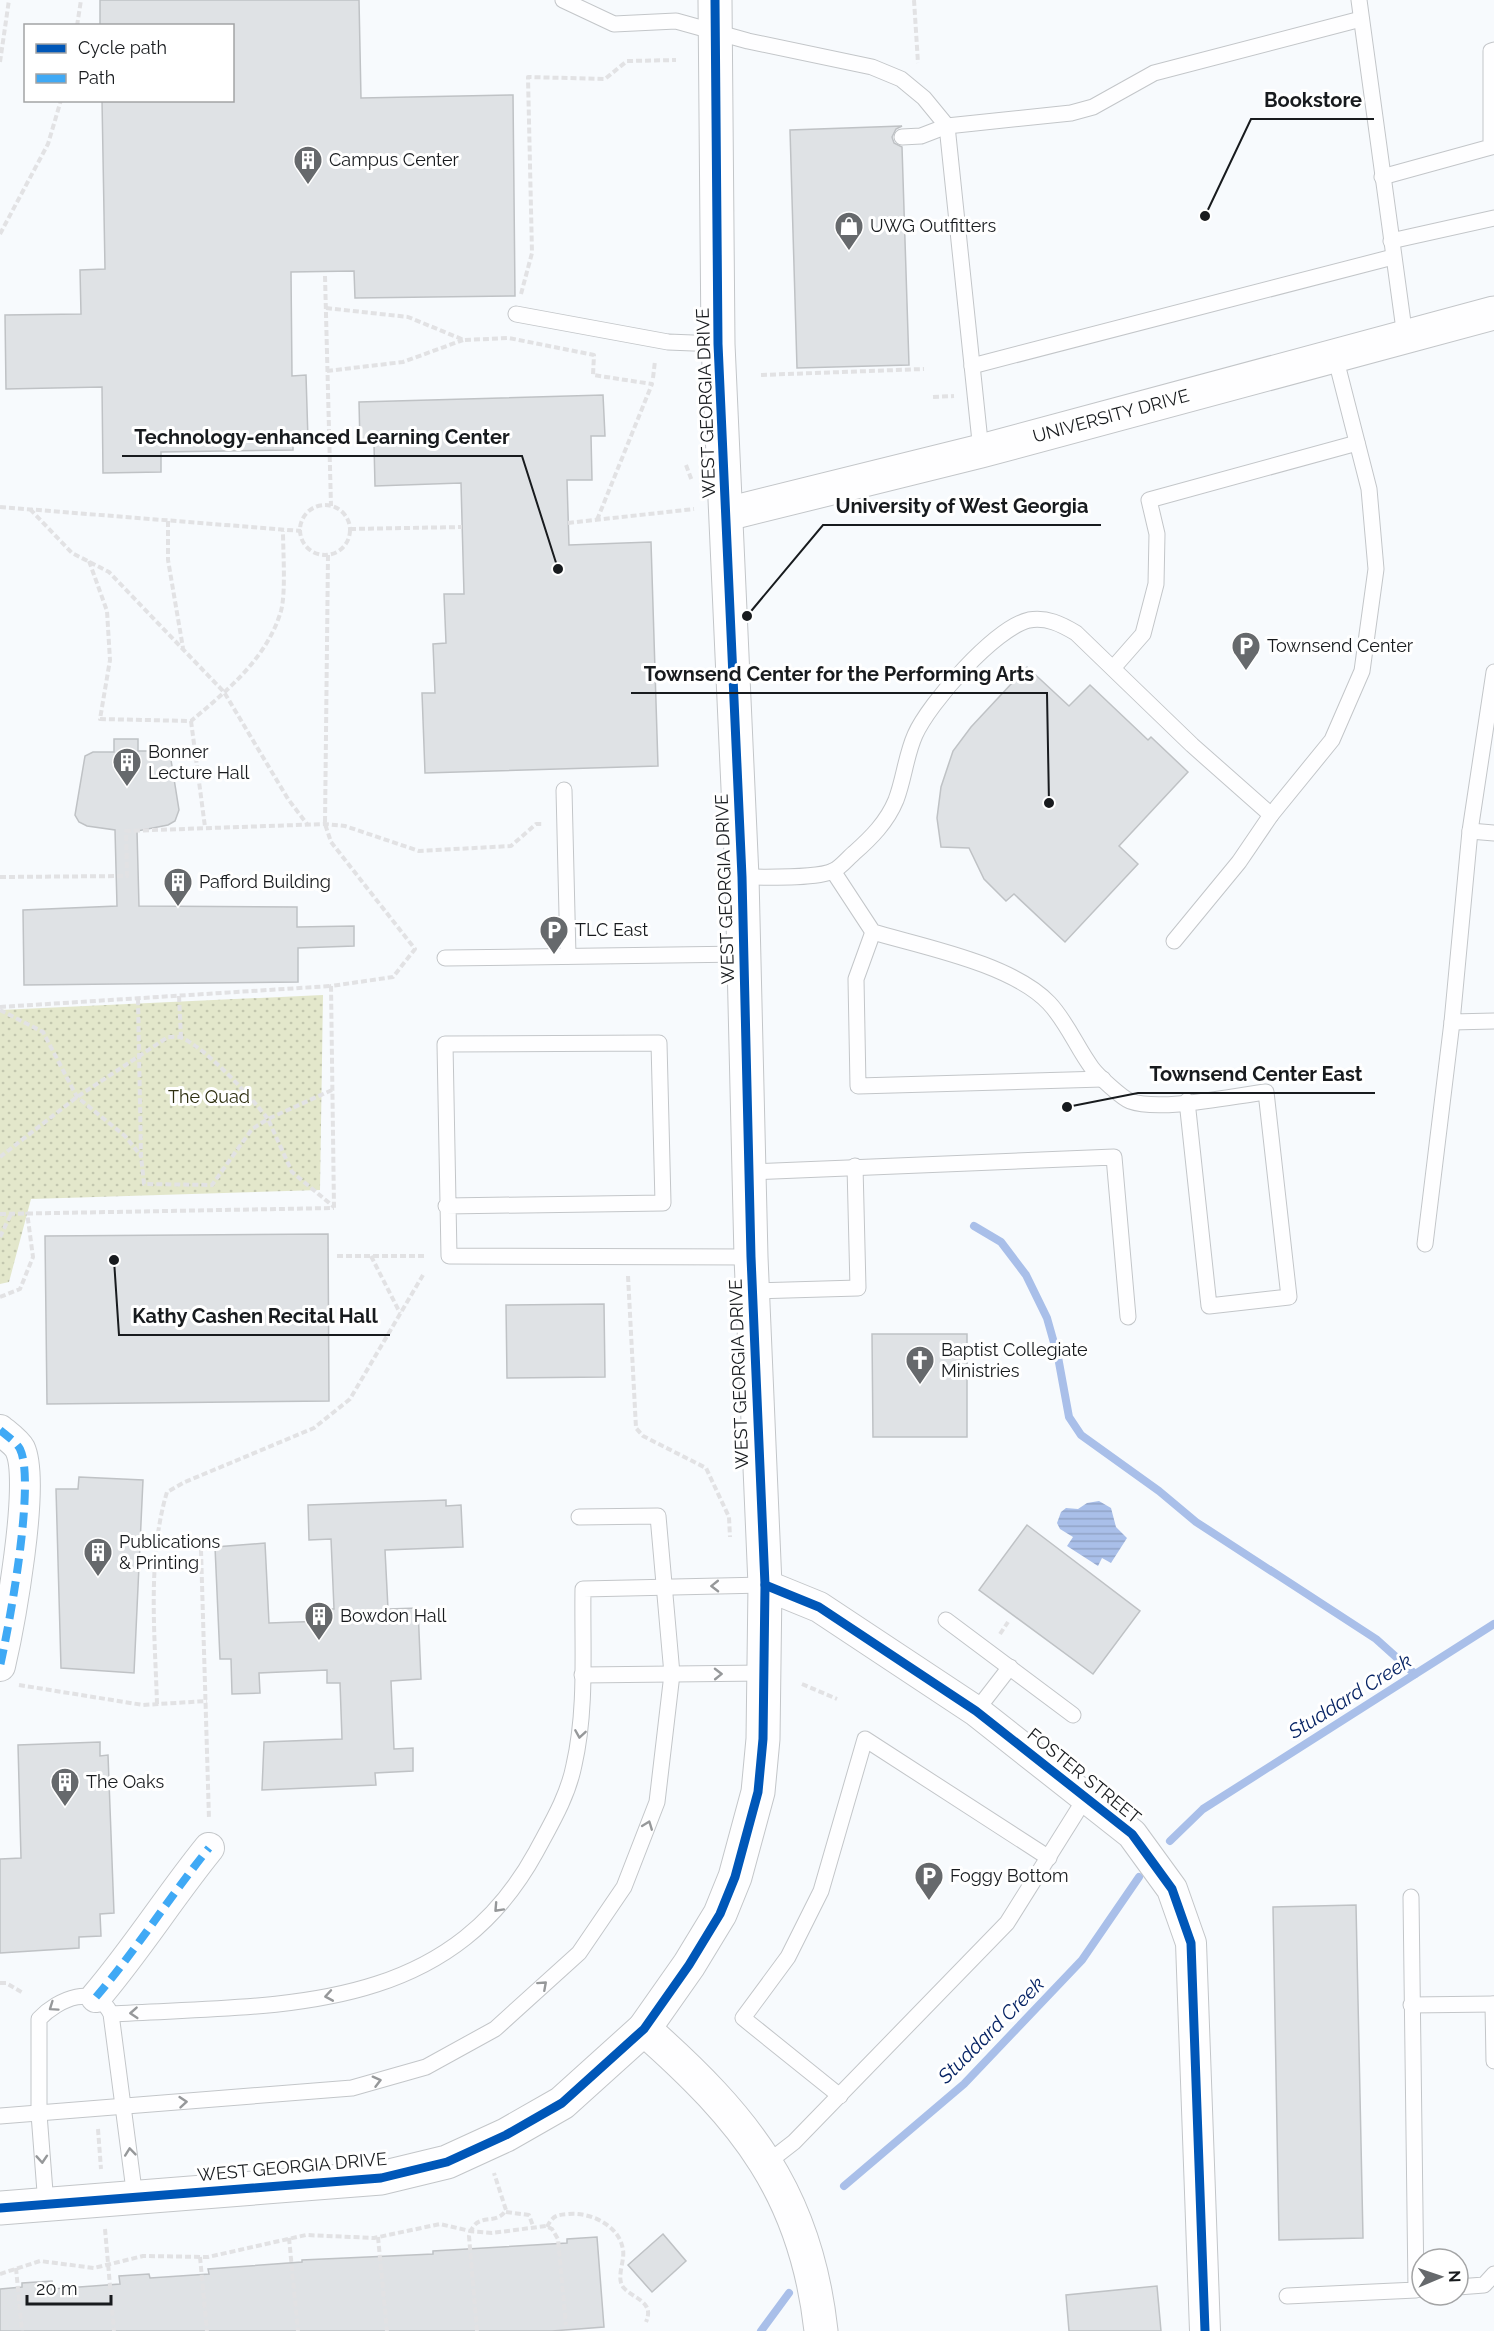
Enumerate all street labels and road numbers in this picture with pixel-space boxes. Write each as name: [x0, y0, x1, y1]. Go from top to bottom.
street label: WEST GEORGIA DRIVE: [692, 308, 719, 498]
street label: UNIVERSITY DRIVE: [1030, 385, 1191, 447]
street label: WEST GEORGIA DRIVE: [711, 794, 738, 984]
street label: WEST GEORGIA DRIVE: [725, 1279, 752, 1469]
street label: FOSTER STREET: [1023, 1724, 1145, 1828]
street label: WEST GEORGIA DRIVE: [196, 2148, 388, 2185]

